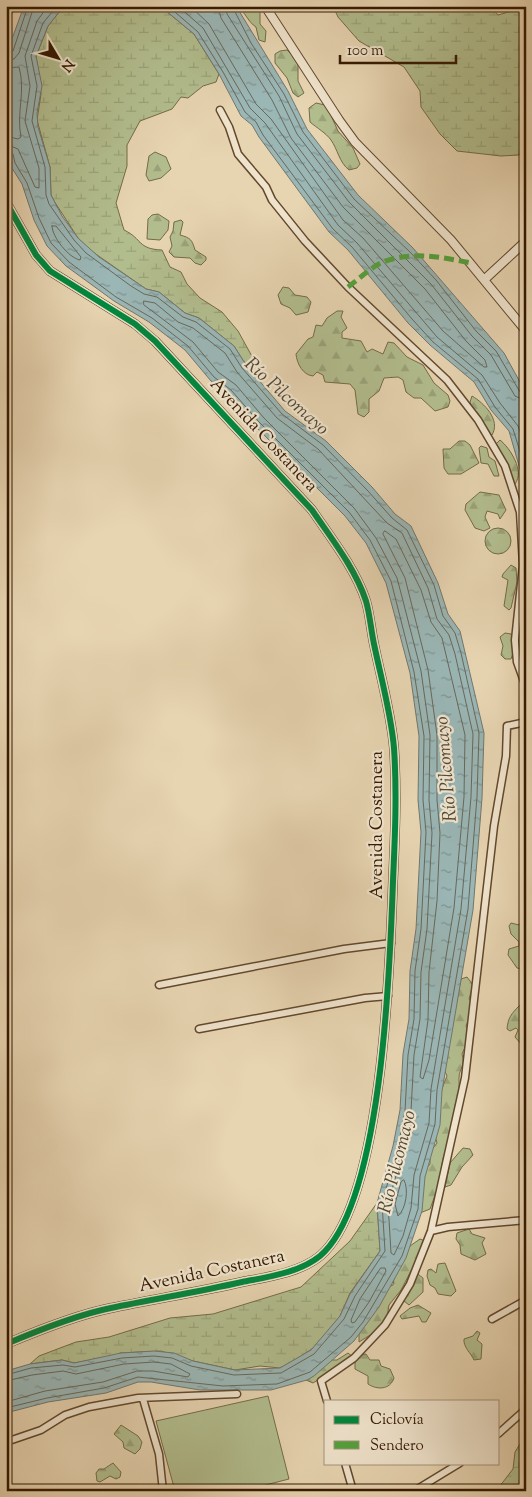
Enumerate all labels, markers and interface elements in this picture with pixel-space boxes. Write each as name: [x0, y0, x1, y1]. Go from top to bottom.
north arrow: [32, 32, 82, 82]
scale bar: [340, 32, 456, 64]
text: 100 m: [347, 41, 384, 62]
text: N: [55, 54, 78, 75]
water label: Río Pilcomayo: [238, 352, 334, 442]
street label: Avenida Costanera: [203, 373, 323, 499]
water label: Río Pilcomayo: [429, 715, 465, 823]
street label: Avenida Costanera: [365, 751, 391, 899]
water label: Río Pilcomayo: [372, 1108, 424, 1216]
street label: Avenida Costanera: [137, 1244, 287, 1300]
legend: [324, 1400, 500, 1464]
text: Ciclovía: [370, 1410, 424, 1431]
text: Sendero: [370, 1436, 424, 1457]

